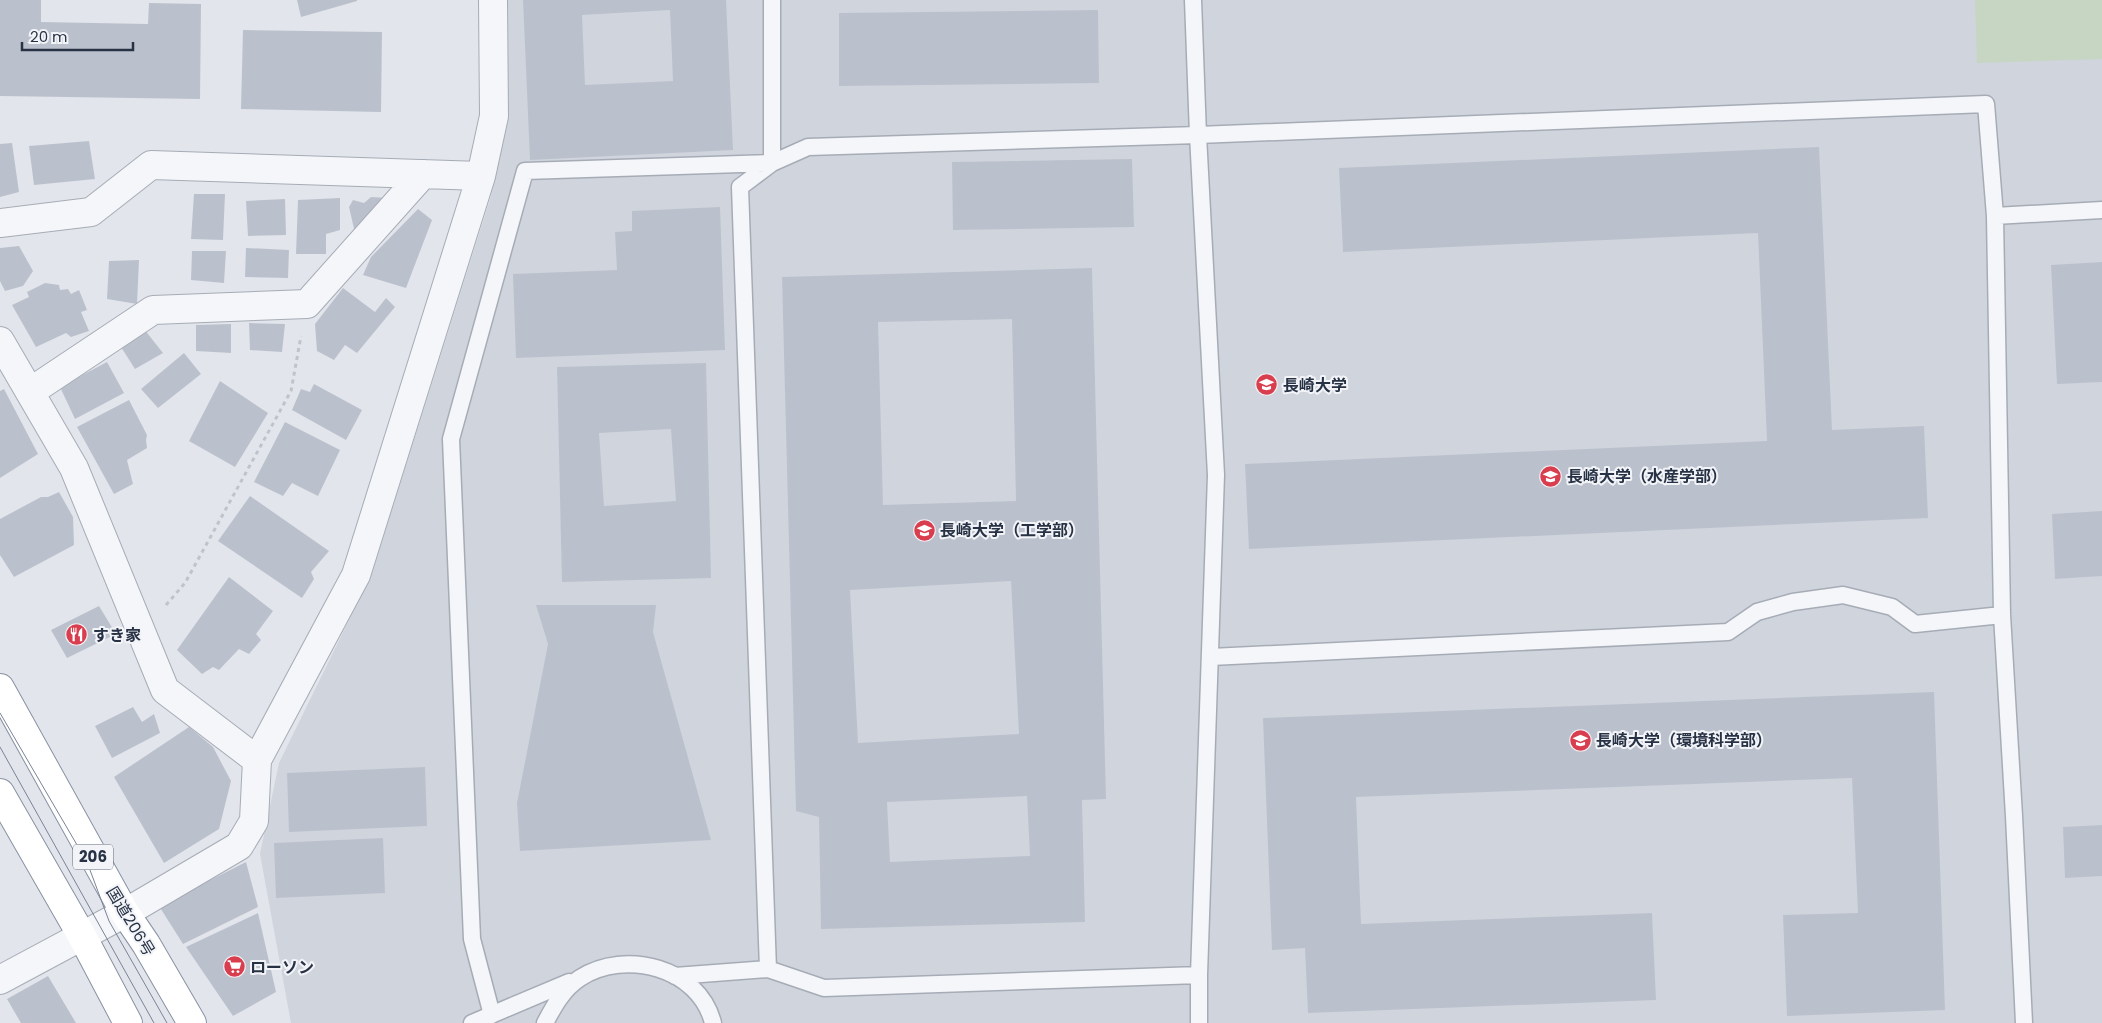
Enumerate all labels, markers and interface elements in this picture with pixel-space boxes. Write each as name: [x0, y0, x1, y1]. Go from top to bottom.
scale bar: [22, 20, 134, 52]
text: 20 m: [30, 26, 68, 47]
school or university icon: 長崎大学: [1255, 373, 1279, 397]
place label: 長崎大学: [1283, 374, 1347, 397]
school or university icon: 長崎大学（水産学部）: [1539, 464, 1563, 488]
place label: 長崎大学（水産学部）: [1567, 465, 1727, 488]
school or university icon: 長崎大学（工学部）: [912, 518, 936, 542]
place label: 長崎大学（工学部）: [940, 519, 1084, 542]
restaurant icon: すき家: [65, 623, 89, 647]
place label: すき家: [93, 624, 141, 647]
school or university icon: 長崎大学（環境科学部）: [1568, 728, 1592, 752]
place label: 長崎大学（環境科学部）: [1596, 729, 1772, 752]
road number: 206: [73, 844, 113, 870]
street label: 国道206号: [101, 882, 160, 960]
supermarket icon: ローソン: [222, 955, 246, 979]
place label: ローソン: [250, 956, 314, 979]

